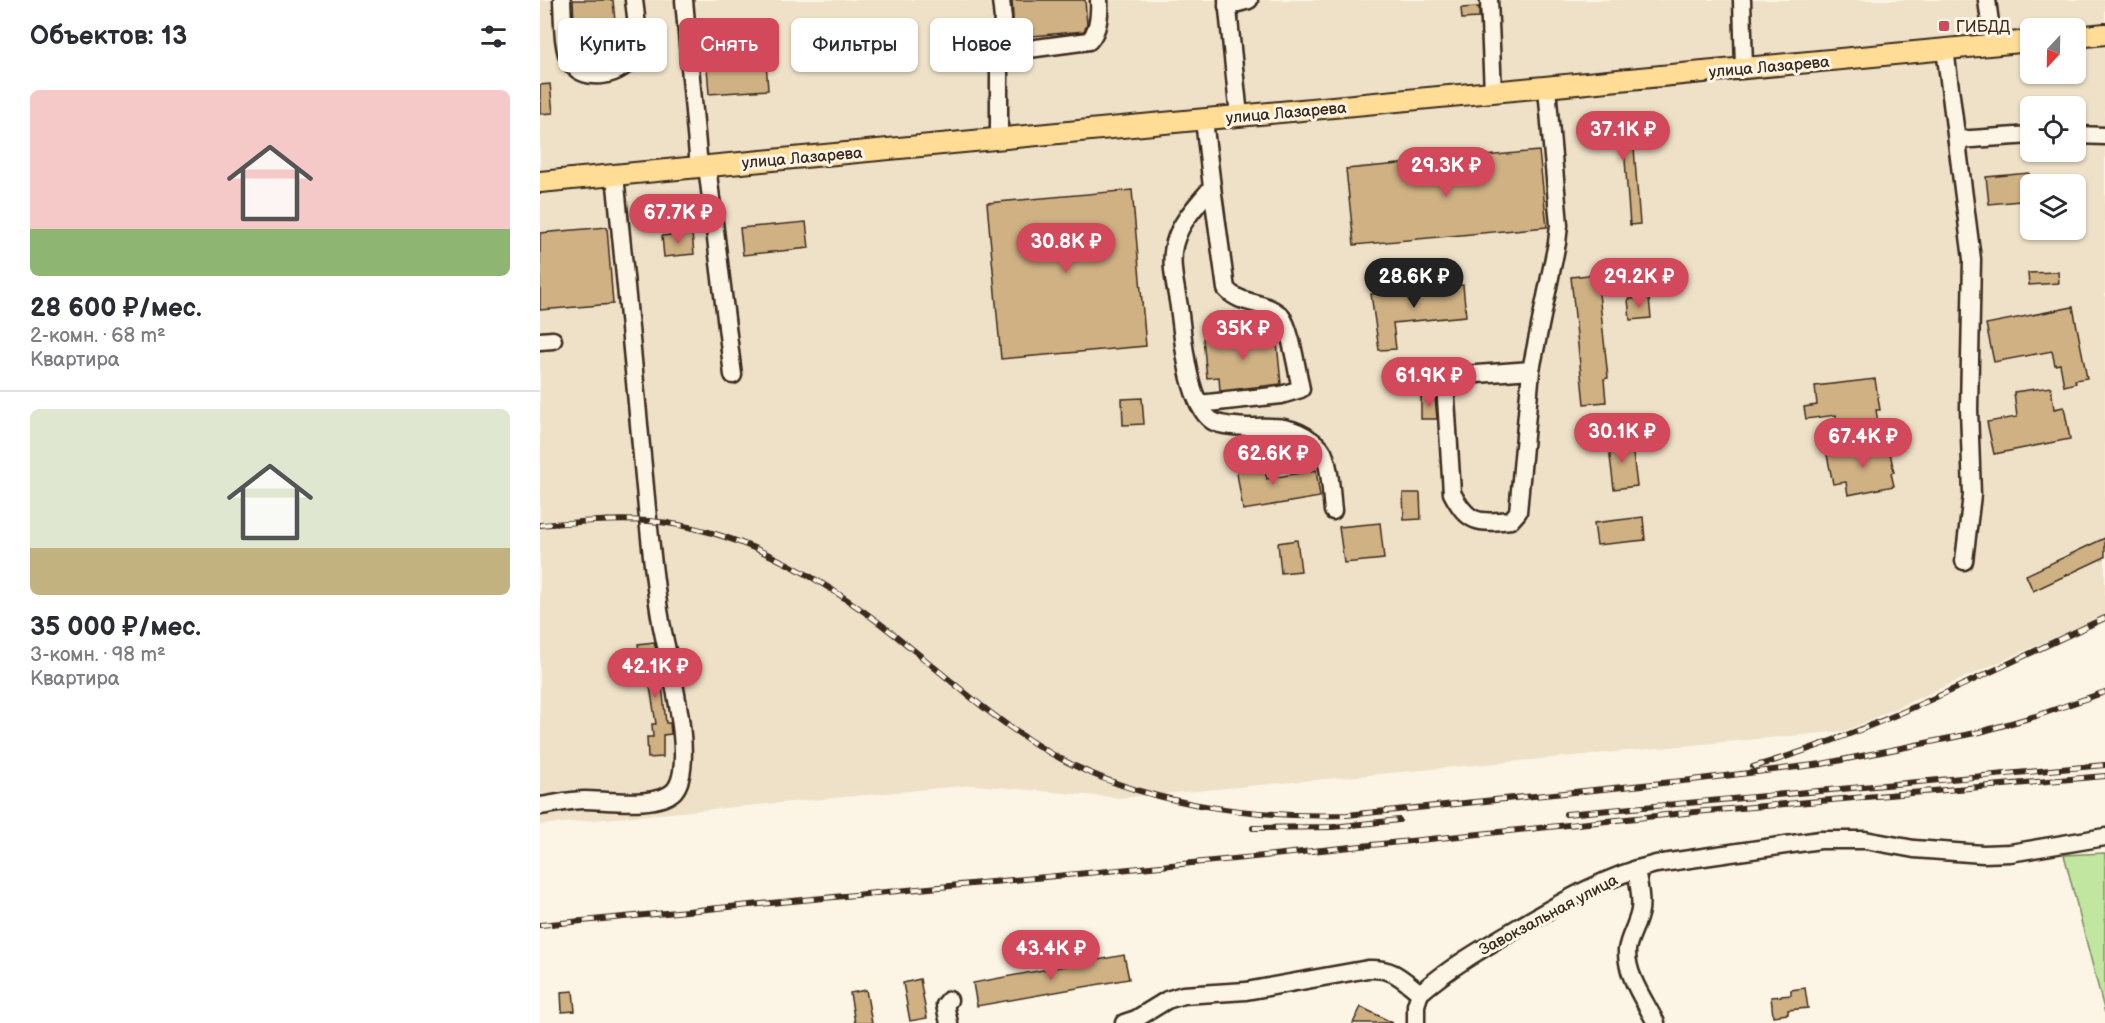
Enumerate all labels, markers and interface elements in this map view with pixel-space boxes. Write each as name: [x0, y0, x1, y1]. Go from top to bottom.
chip: Купить: [558, 18, 667, 72]
chip: Снять: [679, 18, 779, 72]
chip: Фильтры: [791, 18, 918, 72]
chip: Новое: [930, 18, 1033, 72]
place label: ГИБДД: [1956, 18, 2010, 37]
north arrow: [2020, 18, 2086, 84]
map controls: [2020, 18, 2086, 240]
marker: ГИБДД: [1937, 19, 1951, 33]
icon: filters: [477, 20, 510, 53]
text: Объектов: 13: [30, 21, 187, 52]
street label: улица Лазарева: [1708, 53, 1831, 82]
button: locate: [2020, 96, 2086, 162]
street label: улица Лазарева: [1225, 99, 1348, 128]
pin: 37.1K ₽: [1568, 111, 1678, 162]
text: 37.1K ₽: [1590, 118, 1656, 142]
icon: home: [216, 129, 324, 237]
street label: улица Лазарева: [741, 144, 864, 173]
pin: 29.3K ₽: [1391, 147, 1501, 198]
text: 29.3K ₽: [1411, 154, 1481, 178]
button: layers: [2020, 174, 2086, 240]
pin: 67.7K ₽: [623, 194, 733, 245]
text: 67.7K ₽: [643, 201, 713, 225]
pin: 30.8K ₽: [1011, 223, 1121, 274]
text: 30.8K ₽: [1030, 230, 1102, 254]
pin: 28.6K ₽: [1359, 258, 1469, 309]
pin: 29.2K ₽: [1584, 258, 1694, 309]
text: 28.6K ₽: [1378, 265, 1450, 289]
text: 29.2K ₽: [1604, 265, 1674, 289]
text: 28 600 ₽/мес.: [30, 293, 202, 324]
pin: 35K ₽: [1201, 310, 1285, 361]
text: 35K ₽: [1216, 317, 1270, 341]
text: 2-комн. · 68 m²: [30, 324, 166, 348]
text: Квартира: [30, 348, 120, 372]
pin: 61.9K ₽: [1374, 357, 1484, 408]
text: 61.9K ₽: [1395, 364, 1463, 388]
pin: 30.1K ₽: [1567, 413, 1677, 464]
pin: 67.4K ₽: [1808, 418, 1918, 469]
text: 30.1K ₽: [1588, 420, 1656, 444]
text: 67.4K ₽: [1828, 425, 1898, 449]
pin: 62.6K ₽: [1218, 435, 1328, 486]
text: 62.6K ₽: [1237, 442, 1309, 466]
icon: home: [216, 448, 324, 556]
text: 35 000 ₽/мес.: [30, 612, 201, 643]
text: 3-комн. · 98 m²: [30, 643, 166, 667]
pin: 42.1K ₽: [600, 648, 710, 699]
text: 42.1K ₽: [621, 655, 689, 679]
text: Квартира: [30, 667, 120, 691]
street label: Завокзальная улица: [1476, 870, 1622, 960]
pin: 43.4K ₽: [996, 930, 1106, 981]
text: 43.4K ₽: [1016, 937, 1086, 961]

